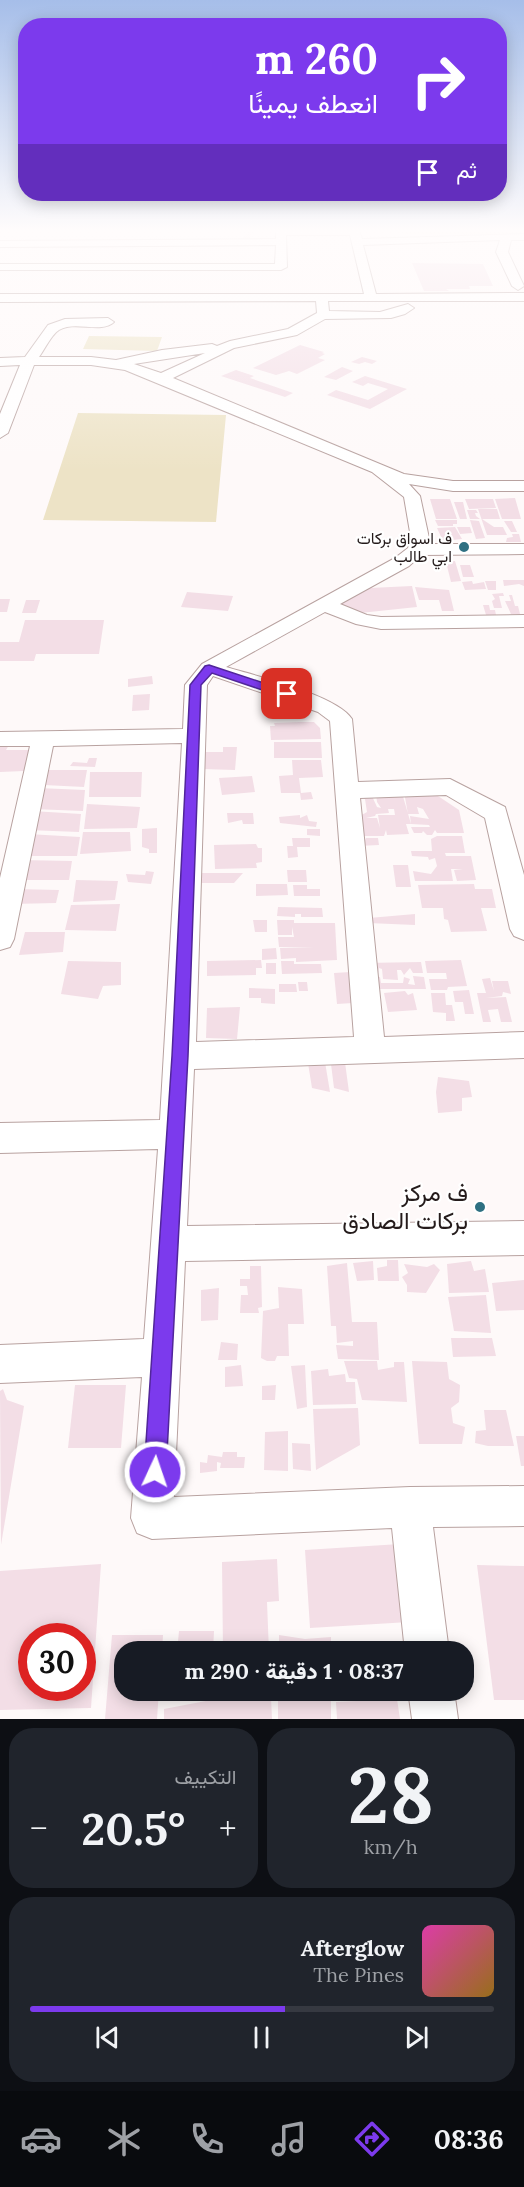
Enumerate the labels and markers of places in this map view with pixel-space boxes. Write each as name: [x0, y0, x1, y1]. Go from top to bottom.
place label: ف اسواق بركات ابي طالب: [357, 528, 452, 570]
marker: ف اسواق بركات ابي طالب: [457, 540, 471, 554]
pin: [261, 668, 312, 719]
place label: ف مركز بركات الصادق: [342, 1177, 468, 1236]
marker: ف مركز بركات الصادق: [473, 1200, 487, 1214]

